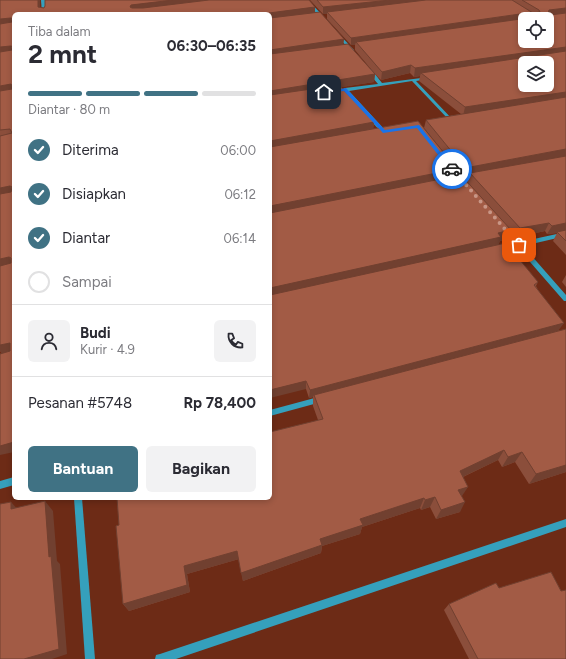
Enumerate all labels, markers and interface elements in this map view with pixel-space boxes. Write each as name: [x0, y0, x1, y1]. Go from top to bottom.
map controls: [518, 12, 554, 92]
button: locate: [518, 12, 554, 48]
text: Tiba dalam: [28, 24, 90, 39]
text: 06:30–06:35: [167, 37, 256, 55]
text: 2 mnt: [28, 38, 97, 70]
button: layers: [518, 56, 554, 92]
pin: [307, 75, 341, 109]
icon: home: [313, 81, 335, 103]
text: Diantar · 80 m: [28, 102, 110, 117]
icon: check: [28, 139, 50, 161]
text: Diterima: [62, 141, 119, 159]
text: 06:00: [220, 143, 256, 158]
courier: [432, 149, 472, 189]
icon: car: [441, 158, 463, 180]
icon: check: [28, 183, 50, 205]
text: Disiapkan: [62, 185, 126, 203]
text: 06:12: [224, 187, 256, 202]
icon: check: [28, 227, 50, 249]
pin: [502, 228, 536, 262]
text: Diantar: [62, 229, 110, 247]
text: 06:14: [224, 231, 256, 246]
icon: bag: [508, 234, 530, 256]
text: Sampai: [62, 273, 112, 291]
button: person: [28, 320, 70, 362]
button: phone: [214, 320, 256, 362]
text: Budi: [80, 324, 111, 342]
text: Kurir · 4.9: [80, 342, 135, 357]
text: Pesanan #5748: [28, 394, 132, 412]
text: Rp 78,400: [183, 394, 256, 412]
button: Bantuan: [28, 446, 138, 492]
button: Bagikan: [146, 446, 256, 492]

